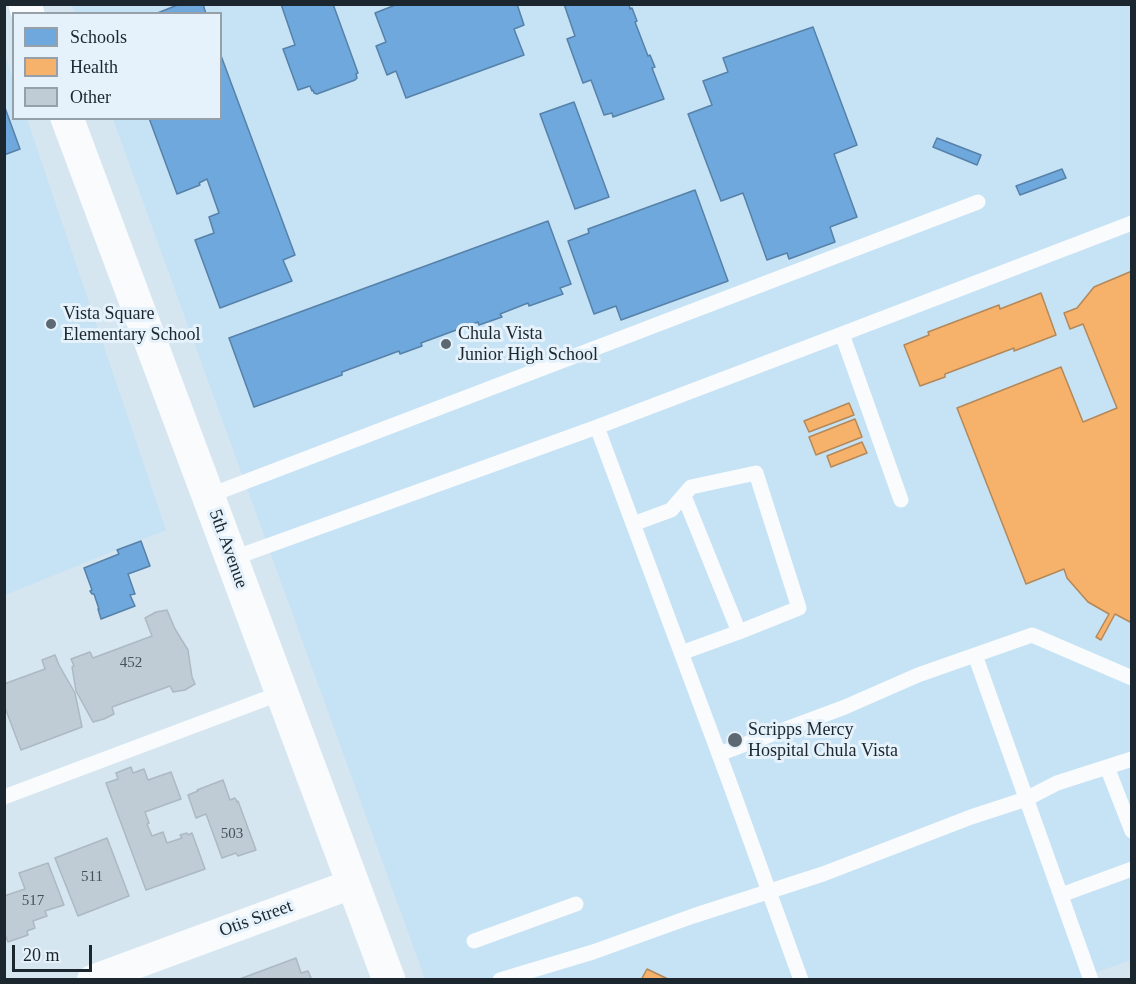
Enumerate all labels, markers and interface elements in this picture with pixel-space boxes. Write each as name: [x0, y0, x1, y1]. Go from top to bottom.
legend: [12, 12, 222, 120]
text: Schools: [70, 27, 127, 47]
text: Health: [70, 57, 118, 77]
text: Other: [70, 87, 111, 107]
place label: Vista Square Elementary School: [63, 303, 200, 346]
marker: Vista Square Elementary School: [44, 317, 58, 331]
place label: Chula Vista Junior High School: [458, 323, 598, 366]
marker: Chula Vista Junior High School: [439, 337, 453, 351]
street label: 5th Avenue: [204, 507, 252, 591]
house number: 452: [120, 654, 142, 672]
place label: Scripps Mercy Hospital Chula Vista: [748, 719, 898, 762]
marker: Scripps Mercy Hospital Chula Vista: [726, 731, 744, 749]
house number: 503: [221, 825, 243, 843]
house number: 511: [81, 868, 103, 886]
house number: 517: [22, 892, 44, 910]
street label: Otis Street: [216, 896, 296, 942]
scale bar: [15, 933, 94, 971]
text: 20 m: [23, 945, 60, 965]

